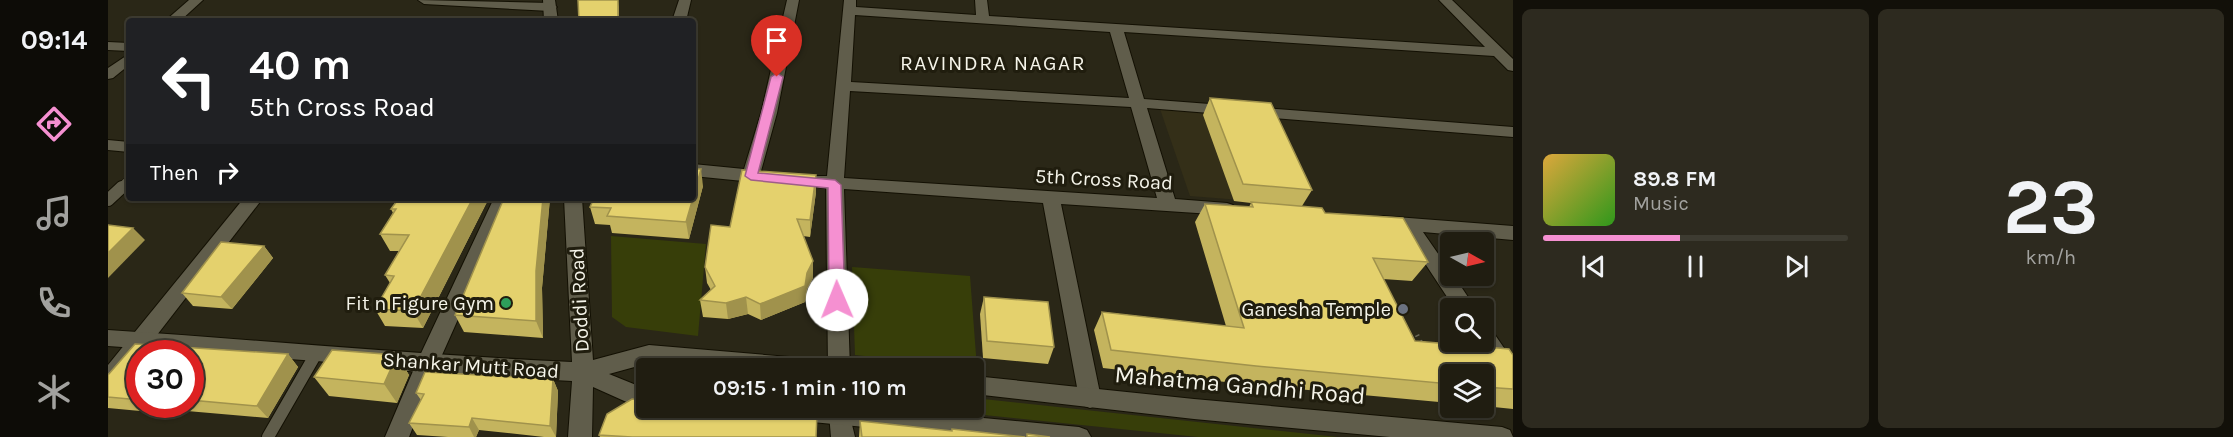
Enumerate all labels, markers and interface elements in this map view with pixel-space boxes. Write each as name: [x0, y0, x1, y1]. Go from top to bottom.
pin: [751, 15, 802, 77]
text: 09:14: [21, 24, 87, 56]
icon: arrive: [760, 24, 793, 57]
text: 40 m: [249, 40, 351, 90]
icon: left: [150, 42, 228, 120]
district label: RAVINDRA NAGAR: [900, 51, 1086, 75]
text: 5th Cross Road: [249, 91, 435, 123]
icon: directions: [33, 103, 75, 145]
icon: right: [211, 156, 244, 189]
text: Then: [150, 160, 199, 186]
text: 23: [2003, 161, 2099, 253]
street label: 5th Cross Road: [1035, 164, 1173, 195]
text: 89.8 FM: [1633, 166, 1716, 192]
icon: music: [33, 192, 75, 234]
text: Music: [1633, 192, 1689, 215]
north arrow: [1440, 232, 1494, 286]
map controls: [1440, 232, 1494, 418]
text: km/h: [2025, 246, 2076, 269]
street label: Doddi Road: [565, 247, 594, 353]
icon: previous: [1577, 250, 1610, 283]
icon: pause: [1679, 250, 1712, 283]
icon: next: [1780, 250, 1813, 283]
position arrow: [805, 268, 869, 332]
icon: phone: [33, 282, 75, 324]
place label: Fit n Figure Gym: [345, 292, 494, 315]
marker: Fit n Figure Gym: [499, 296, 513, 310]
place label: Ganesha Temple: [1241, 298, 1391, 321]
button: search: [1440, 298, 1494, 352]
marker: Ganesha Temple: [1396, 302, 1410, 316]
speed limit sign: 30: [126, 340, 204, 418]
street label: Shankar Mutt Road: [382, 348, 560, 383]
street label: Mahatma Gandhi Road: [1113, 360, 1367, 410]
button: layers: [1440, 364, 1494, 418]
icon: climate: [33, 371, 75, 413]
text: 09:15 · 1 min · 110 m: [713, 375, 907, 401]

